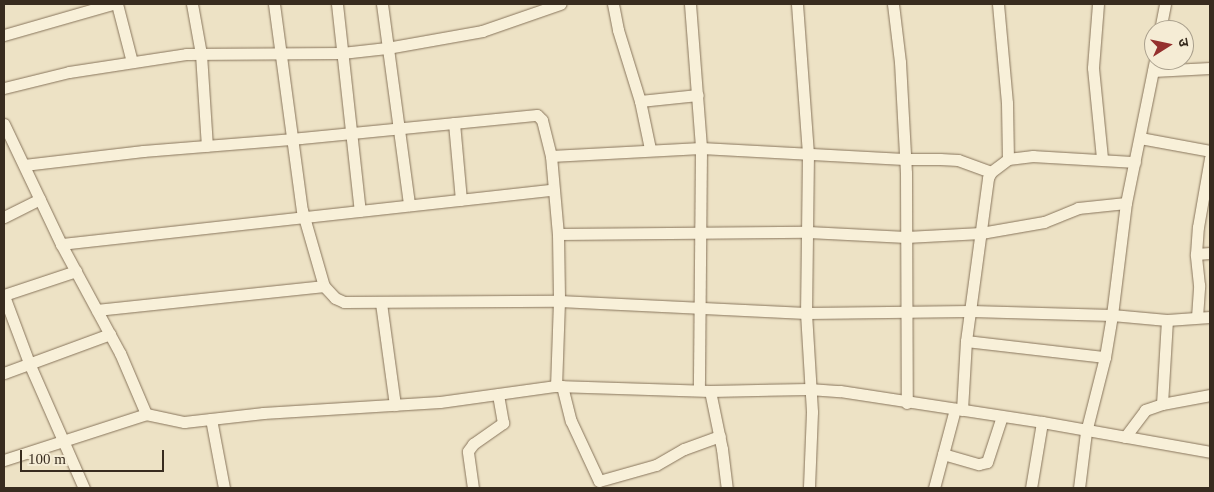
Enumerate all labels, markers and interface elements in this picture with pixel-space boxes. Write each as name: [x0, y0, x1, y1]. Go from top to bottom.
north arrow: [1144, 20, 1194, 70]
text: उ: [1175, 37, 1191, 48]
scale bar: [22, 440, 166, 472]
text: 100 m: [28, 451, 66, 467]

